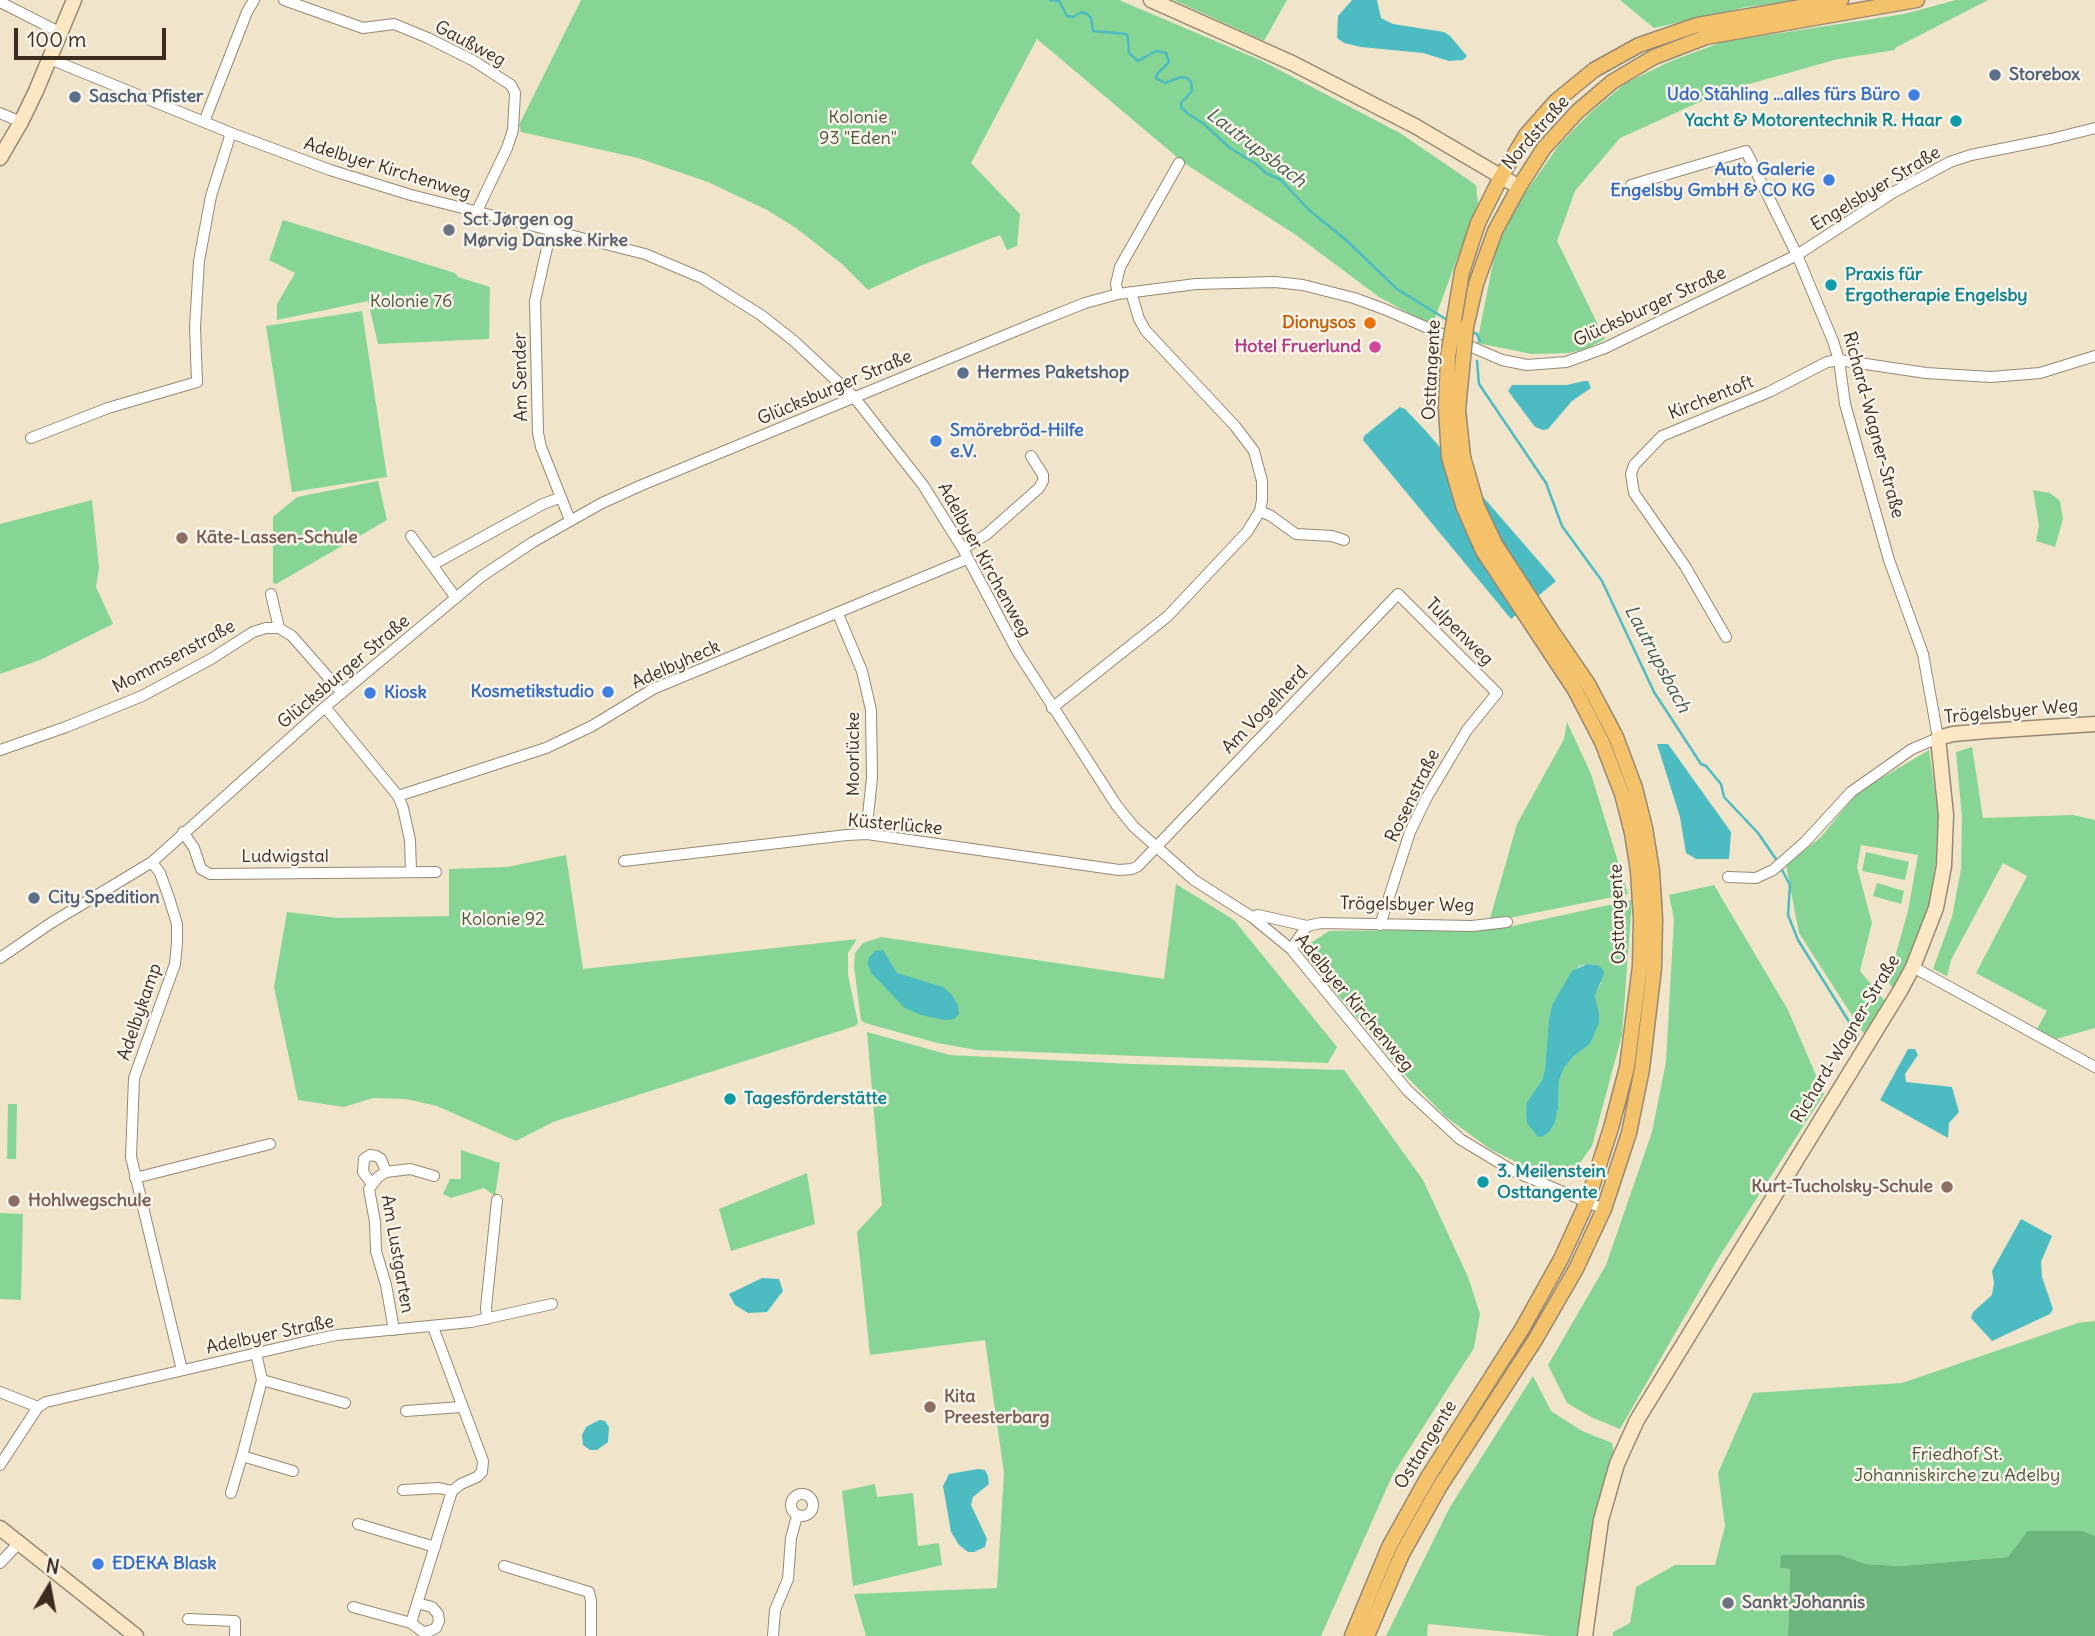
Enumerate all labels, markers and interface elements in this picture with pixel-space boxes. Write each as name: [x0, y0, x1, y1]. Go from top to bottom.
scale bar: [18, 14, 170, 58]
street label: Gaußweg: [431, 16, 509, 72]
text: 100 m: [27, 26, 86, 53]
place label: Storebox: [2009, 64, 2080, 86]
marker: Storebox: [1987, 67, 2003, 83]
place label: Udo Stähling …alles fürs Büro: [1667, 84, 1900, 106]
place label: Sascha Pfister: [89, 86, 203, 108]
marker: Udo Stähling …alles fürs Büro: [1906, 87, 1922, 103]
marker: Sascha Pfister: [67, 89, 83, 105]
street label: Nordstraße: [1498, 91, 1574, 175]
water label: Lautrupsbach: [1202, 103, 1310, 193]
park label: Kolonie 93 "Eden": [819, 107, 897, 150]
place label: Yacht & Motorentechnik R. Haar: [1685, 110, 1942, 132]
marker: Yacht & Motorentechnik R. Haar: [1948, 113, 1964, 129]
street label: Adelbyer Kirchenweg: [301, 133, 473, 205]
street label: Engelsbyer Straße: [1807, 142, 1945, 236]
place label: Auto Galerie Engelsby GmbH & CO KG: [1610, 159, 1815, 202]
marker: Auto Galerie Engelsby GmbH & CO KG: [1821, 172, 1837, 188]
place label: Sct Jørgen og Mørvig Danske Kirke: [463, 209, 628, 252]
marker: Sct Jørgen og Mørvig Danske Kirke: [441, 222, 457, 238]
street label: Glücksburger Straße: [1570, 262, 1730, 352]
place label: Praxis für Ergotherapie Engelsby: [1845, 264, 2028, 306]
marker: Praxis für Ergotherapie Engelsby: [1823, 277, 1839, 293]
park label: Kolonie 76: [370, 291, 452, 313]
place label: Dionysos: [1282, 312, 1356, 334]
marker: Dionysos: [1362, 315, 1378, 331]
street label: Osttangente: [1419, 319, 1445, 421]
street label: Richard-Wagner-Straße: [1838, 329, 1908, 521]
street label: Am Sender: [509, 332, 533, 422]
place label: Hotel Fruerlund: [1234, 336, 1361, 358]
marker: Hotel Fruerlund: [1367, 339, 1383, 355]
street label: Glücksburger Straße: [755, 346, 915, 430]
place label: Hermes Paketshop: [977, 362, 1129, 384]
marker: Hermes Paketshop: [955, 365, 971, 381]
street label: Kirchentoft: [1665, 371, 1757, 425]
place label: Smörebröd-Hilfe e.V.: [950, 420, 1084, 462]
marker: Smörebröd-Hilfe e.V.: [928, 433, 944, 449]
street label: Adelbyer Kirchenweg: [933, 479, 1035, 641]
place label: Käte-Lassen-Schule: [196, 527, 358, 549]
marker: Käte-Lassen-Schule: [174, 530, 190, 546]
street label: Tulpenweg: [1421, 594, 1497, 670]
water label: Lautrupsbach: [1619, 601, 1695, 717]
street label: Glücksburger Straße: [274, 610, 414, 734]
street label: Mommsenstraße: [109, 616, 239, 698]
street label: Adelbyheck: [628, 636, 724, 694]
street label: Am Vogelherd: [1218, 662, 1312, 758]
place label: Kosmetikstudio: [471, 681, 594, 703]
place label: Kiosk: [384, 682, 427, 704]
marker: Kosmetikstudio: [600, 684, 616, 700]
marker: Kiosk: [362, 685, 378, 701]
street label: Trögelsbyer Weg: [1943, 695, 2079, 729]
street label: Moorlücke: [843, 712, 865, 796]
street label: Rosenstraße: [1381, 746, 1445, 846]
street label: Küsterlücke: [847, 810, 943, 840]
street label: Ludwigstal: [241, 846, 329, 868]
street label: Osttangente: [1605, 863, 1631, 965]
place label: City Spedition: [48, 887, 160, 909]
marker: City Spedition: [26, 890, 42, 906]
street label: Trögelsbyer Weg: [1340, 893, 1474, 917]
park label: Kolonie 92: [461, 909, 545, 931]
street label: Adelbyer Kirchenweg: [1290, 930, 1418, 1076]
street label: Richard-Wagner-Straße: [1787, 951, 1905, 1127]
street label: Adelbykamp: [113, 961, 167, 1063]
place label: Tagesförderstätte: [744, 1088, 887, 1110]
marker: Tagesförderstätte: [722, 1091, 738, 1107]
place label: 3. Meilenstein Osttangente: [1497, 1161, 1606, 1204]
marker: 3. Meilenstein Osttangente: [1475, 1174, 1491, 1190]
place label: Kurt-Tucholsky-Schule: [1751, 1176, 1933, 1198]
marker: Kurt-Tucholsky-Schule: [1939, 1179, 1955, 1195]
place label: Hohlwegschule: [28, 1190, 151, 1212]
marker: Hohlwegschule: [6, 1193, 22, 1209]
street label: Am Lustgarten: [376, 1193, 418, 1315]
street label: Adelbyer Straße: [204, 1311, 336, 1359]
place label: Kita Preesterbarg: [944, 1386, 1050, 1428]
street label: Osttangente: [1390, 1397, 1462, 1493]
marker: Kita Preesterbarg: [922, 1399, 938, 1415]
park label: Friedhof St. Johanniskirche zu Adelby: [1854, 1444, 2060, 1486]
north arrow: [14, 1552, 84, 1622]
text: N: [44, 1553, 61, 1579]
place label: EDEKA Blask: [112, 1553, 216, 1575]
marker: EDEKA Blask: [90, 1556, 106, 1572]
place label: Sankt Johannis: [1742, 1592, 1865, 1614]
marker: Sankt Johannis: [1720, 1595, 1736, 1611]

